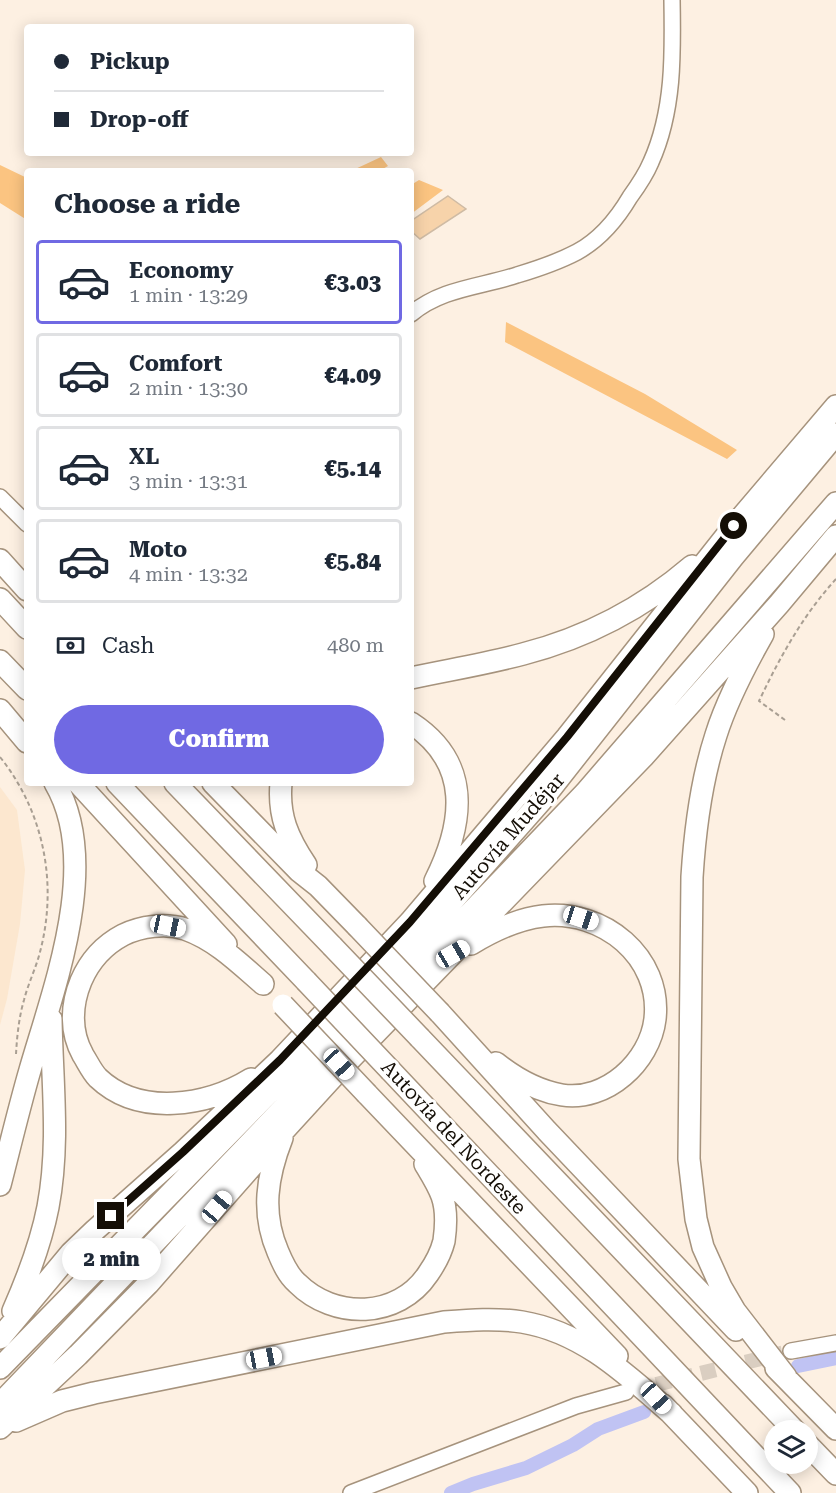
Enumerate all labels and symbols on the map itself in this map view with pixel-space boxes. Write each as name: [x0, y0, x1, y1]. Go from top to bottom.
route start: [720, 512, 747, 539]
street label: Autovía Mudéjar: [447, 768, 569, 904]
car: [561, 904, 601, 932]
car: [149, 913, 187, 939]
car: [433, 937, 473, 971]
car: [320, 1045, 358, 1083]
street label: Autovía del Nordeste: [376, 1055, 532, 1219]
car: [199, 1187, 235, 1227]
route end: [97, 1202, 124, 1229]
callout: 2 min: [62, 1237, 160, 1279]
car: [245, 1346, 283, 1370]
car: [637, 1379, 675, 1417]

